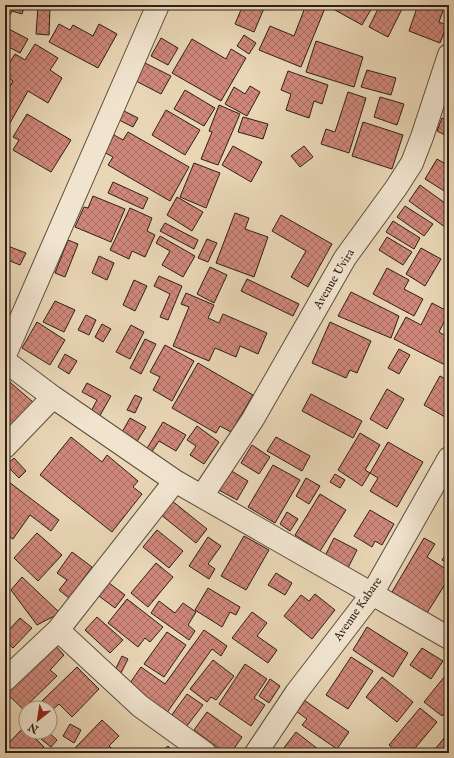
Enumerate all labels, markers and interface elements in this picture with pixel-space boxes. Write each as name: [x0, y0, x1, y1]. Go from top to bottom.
street label: Avenue Uvira: [310, 246, 358, 313]
street label: Avenue Kabare: [330, 574, 386, 645]
north arrow: [18, 700, 58, 740]
text: N: [25, 719, 42, 737]

